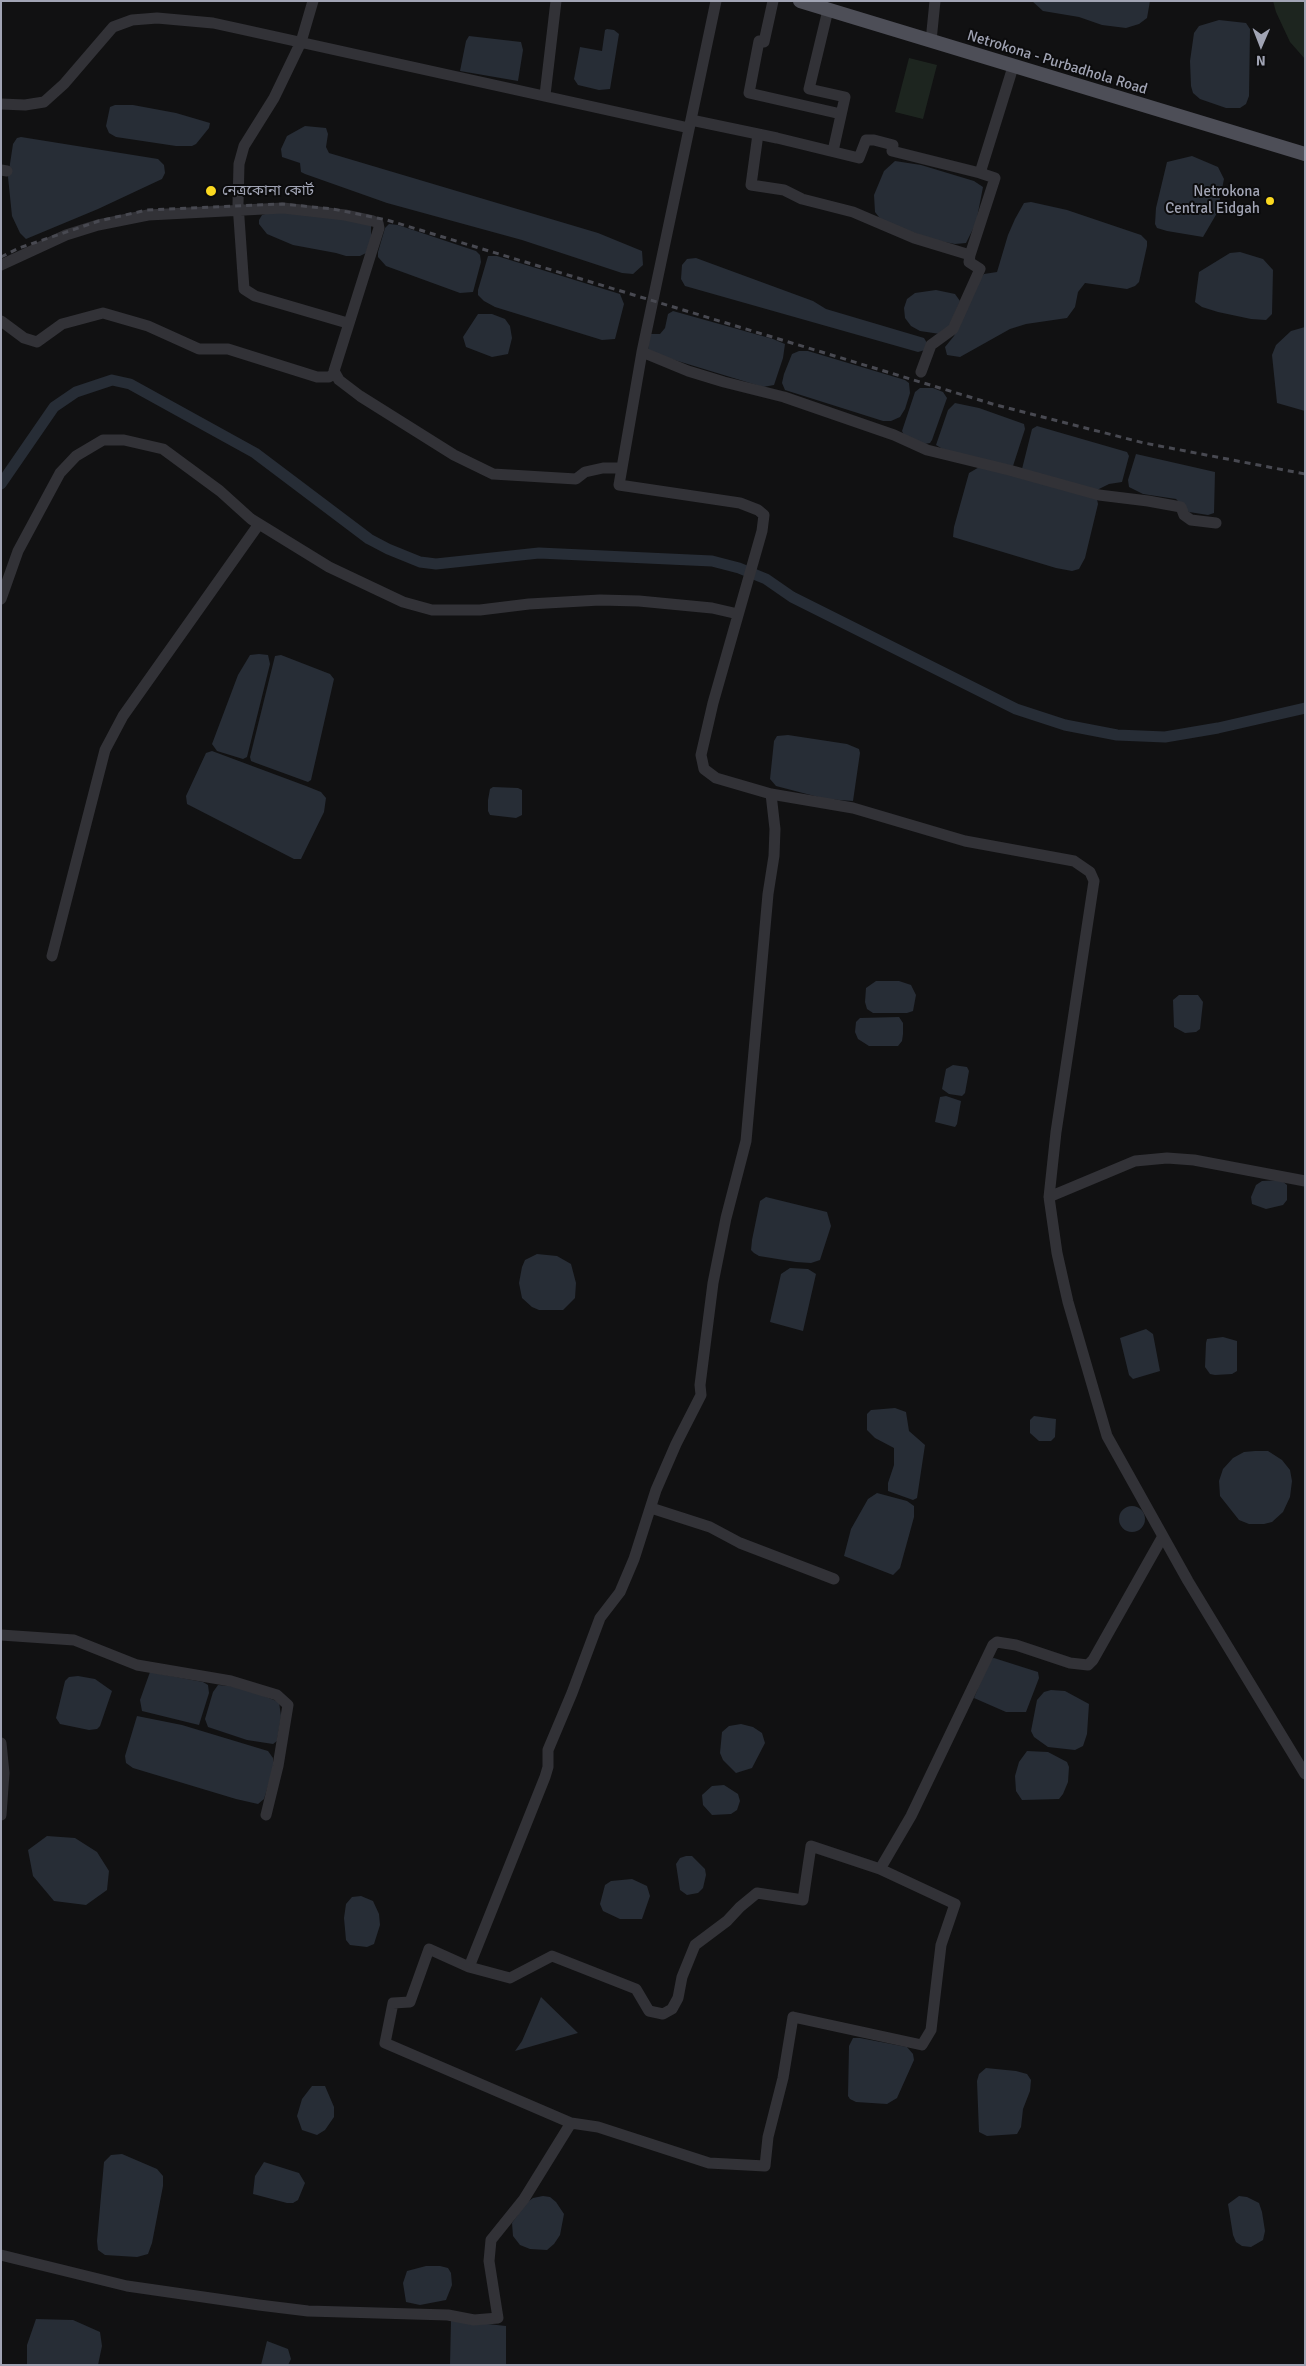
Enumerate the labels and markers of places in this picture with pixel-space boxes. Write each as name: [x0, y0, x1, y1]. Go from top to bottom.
place label: নেত্রকোনা কোর্ট: [222, 182, 314, 200]
place label: Netrokona Central Eidgah: [1165, 183, 1260, 218]
marker: নেত্রকোনা কোর্ট: [204, 184, 218, 198]
marker: Netrokona Central Eidgah: [1264, 195, 1276, 207]

